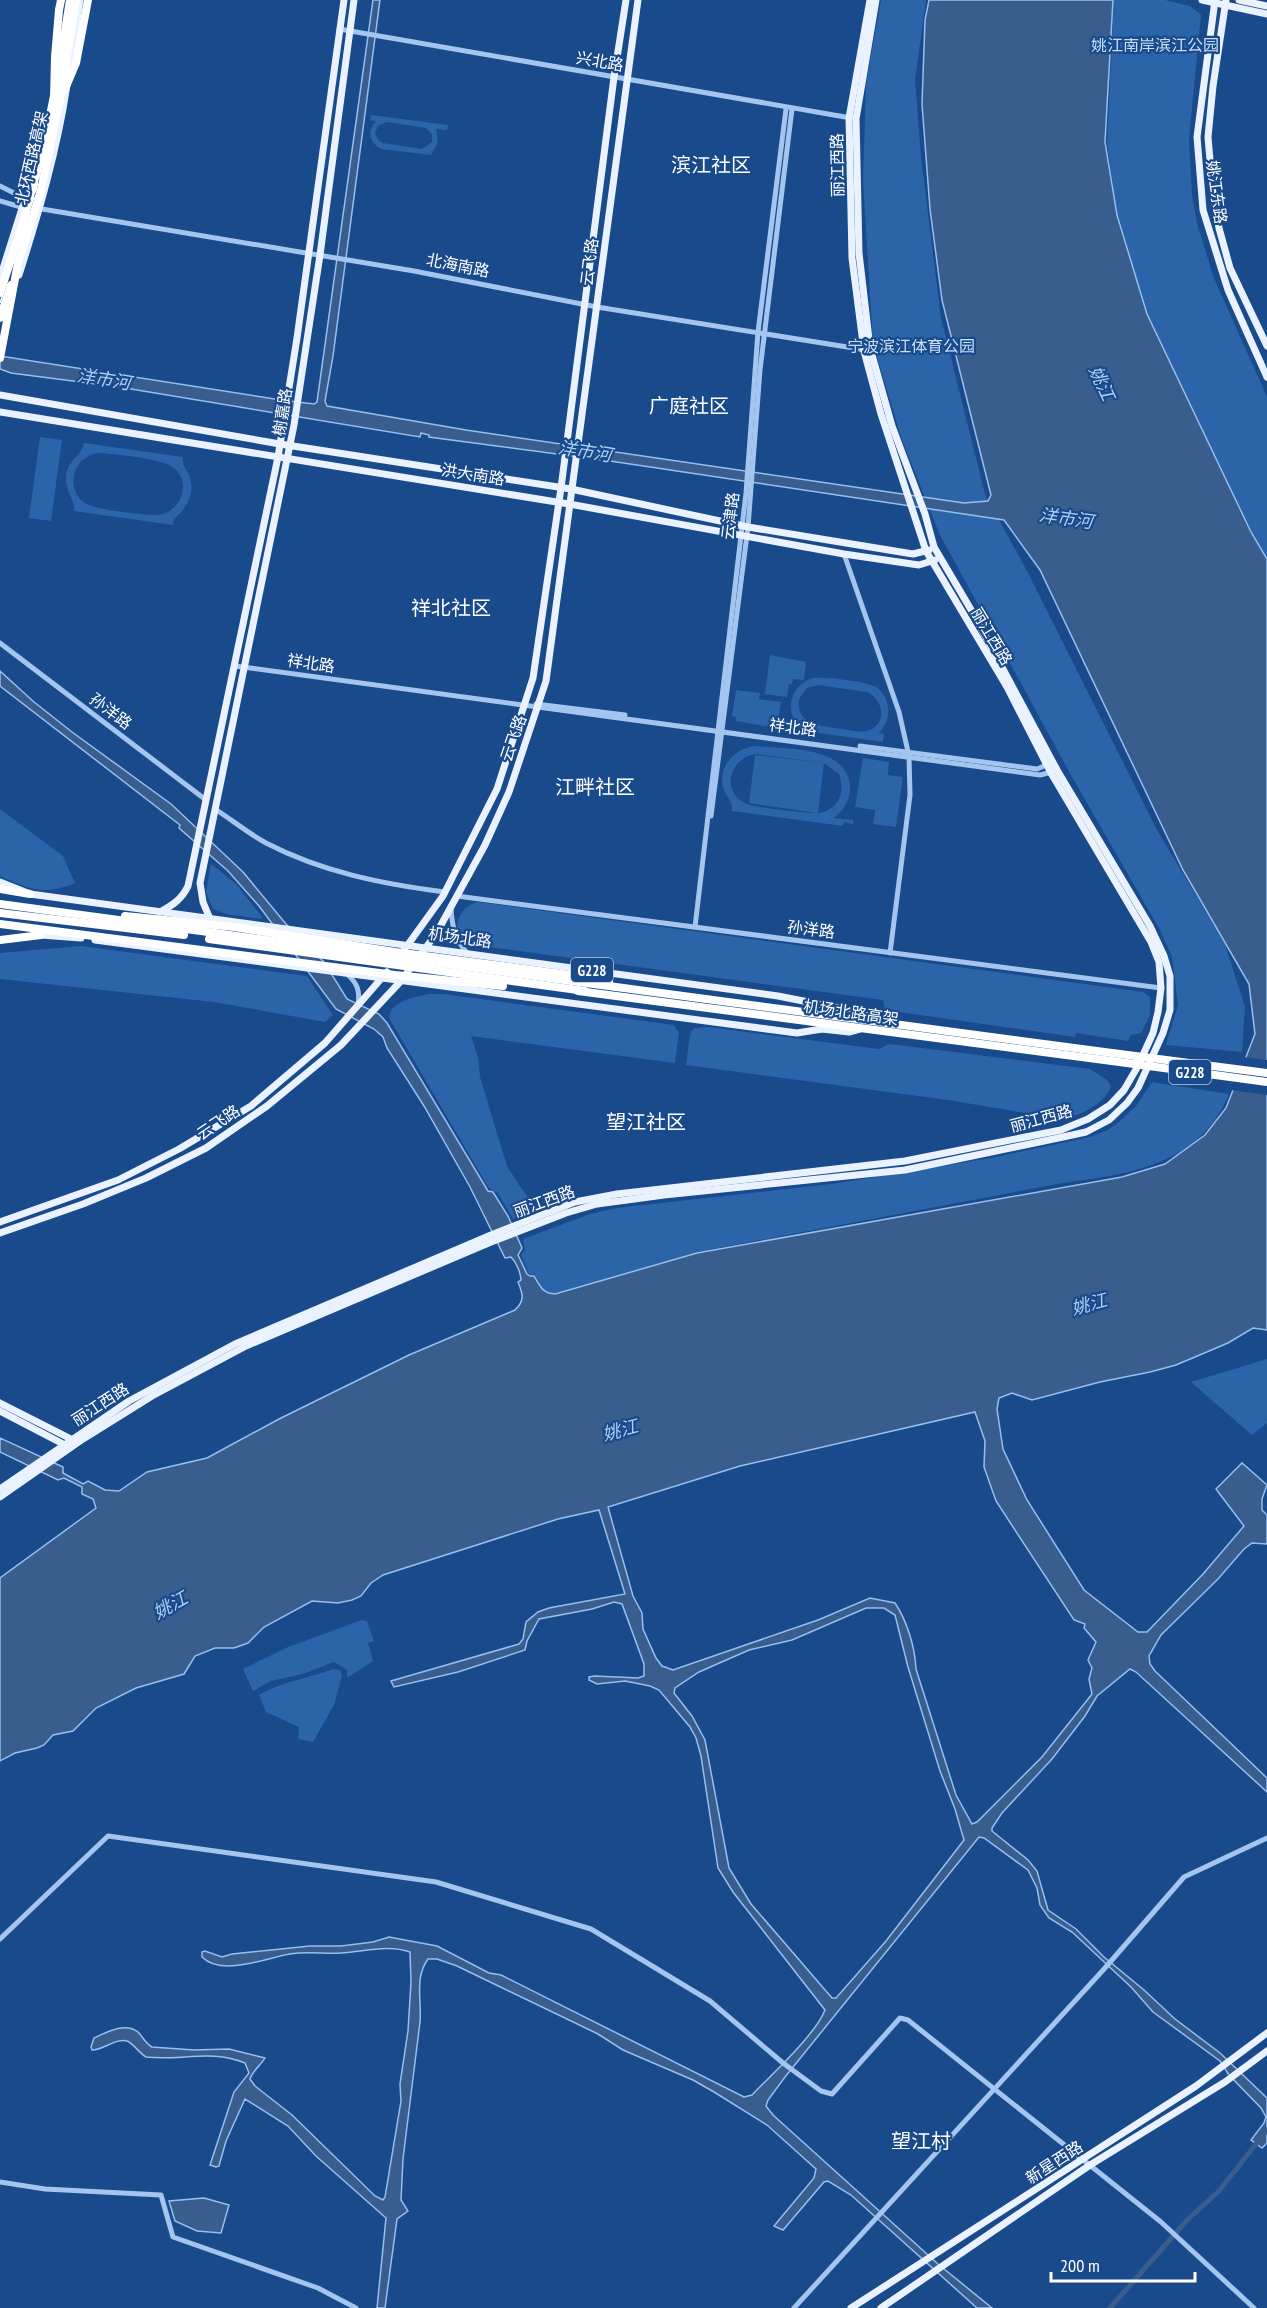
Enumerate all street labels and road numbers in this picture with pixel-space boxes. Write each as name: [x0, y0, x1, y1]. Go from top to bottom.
street label: 兴北路: [575, 47, 625, 75]
street label: 北环西路高架: [10, 109, 52, 207]
street label: 丽江西路: [826, 133, 848, 197]
street label: 姚江东路: [1203, 159, 1231, 225]
street label: 云飞路: [576, 237, 602, 287]
street label: 北海南路: [425, 249, 491, 281]
street label: 榭嘉路: [268, 387, 296, 437]
street label: 洪大南路: [440, 459, 506, 489]
street label: 云津路: [717, 491, 743, 541]
street label: 丽江西路: [967, 603, 1017, 669]
street label: 祥北路: [286, 650, 336, 676]
street label: 孙洋路: [86, 689, 136, 733]
street label: 云飞路: [496, 712, 530, 764]
street label: 祥北路: [768, 714, 818, 740]
street label: 孙洋路: [786, 916, 836, 942]
street label: 机场北路: [427, 923, 493, 951]
road number: G228: [571, 958, 613, 982]
street label: 机场北路高架: [802, 995, 900, 1029]
road number: G228: [1169, 1060, 1211, 1084]
street label: 云飞路: [193, 1100, 243, 1144]
street label: 丽江西路: [1007, 1100, 1075, 1136]
street label: 丽江西路: [511, 1181, 577, 1221]
street label: 丽江西路: [68, 1378, 132, 1430]
street label: 新星西路: [1022, 2136, 1086, 2188]

